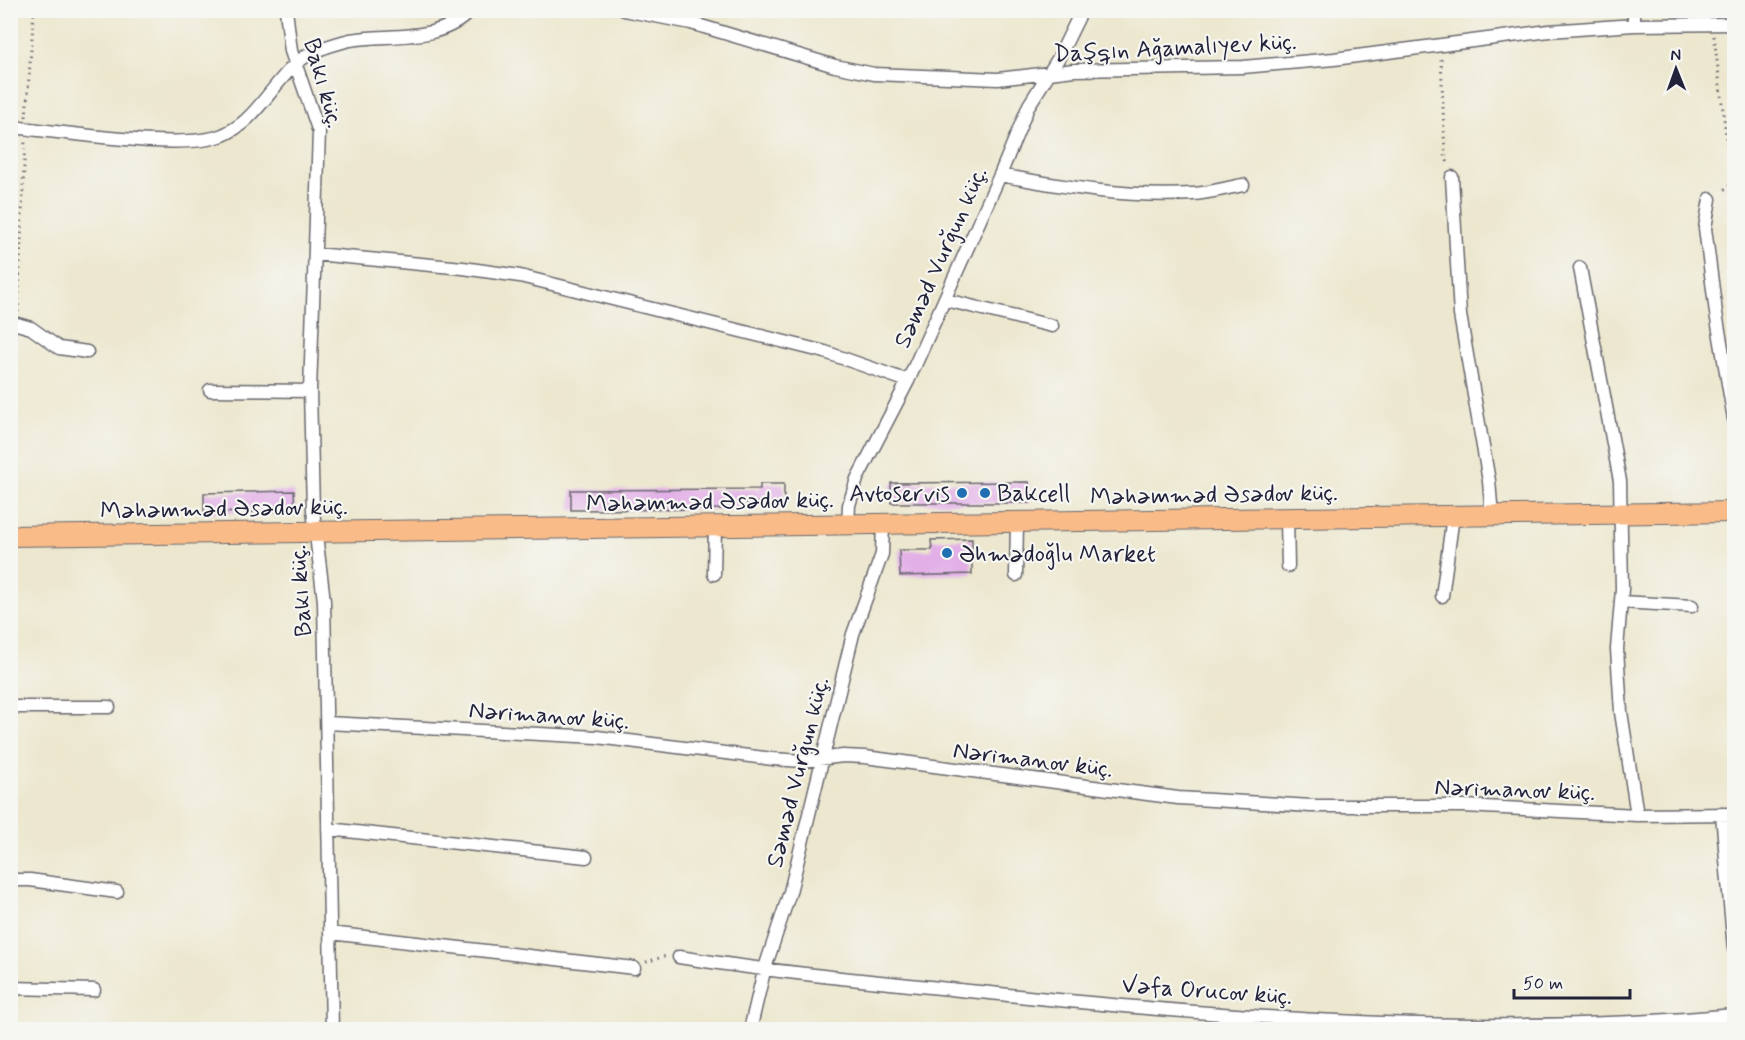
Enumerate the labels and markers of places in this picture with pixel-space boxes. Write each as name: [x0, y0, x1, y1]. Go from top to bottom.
place label: Avtoservis: [849, 479, 950, 510]
place label: Bakcell: [997, 479, 1070, 510]
marker: Avtoservis: [955, 486, 969, 500]
marker: Bakcell: [978, 486, 992, 500]
place label: Əhmədoğlu Market: [959, 539, 1156, 570]
marker: Əhmədoğlu Market: [940, 546, 954, 560]

